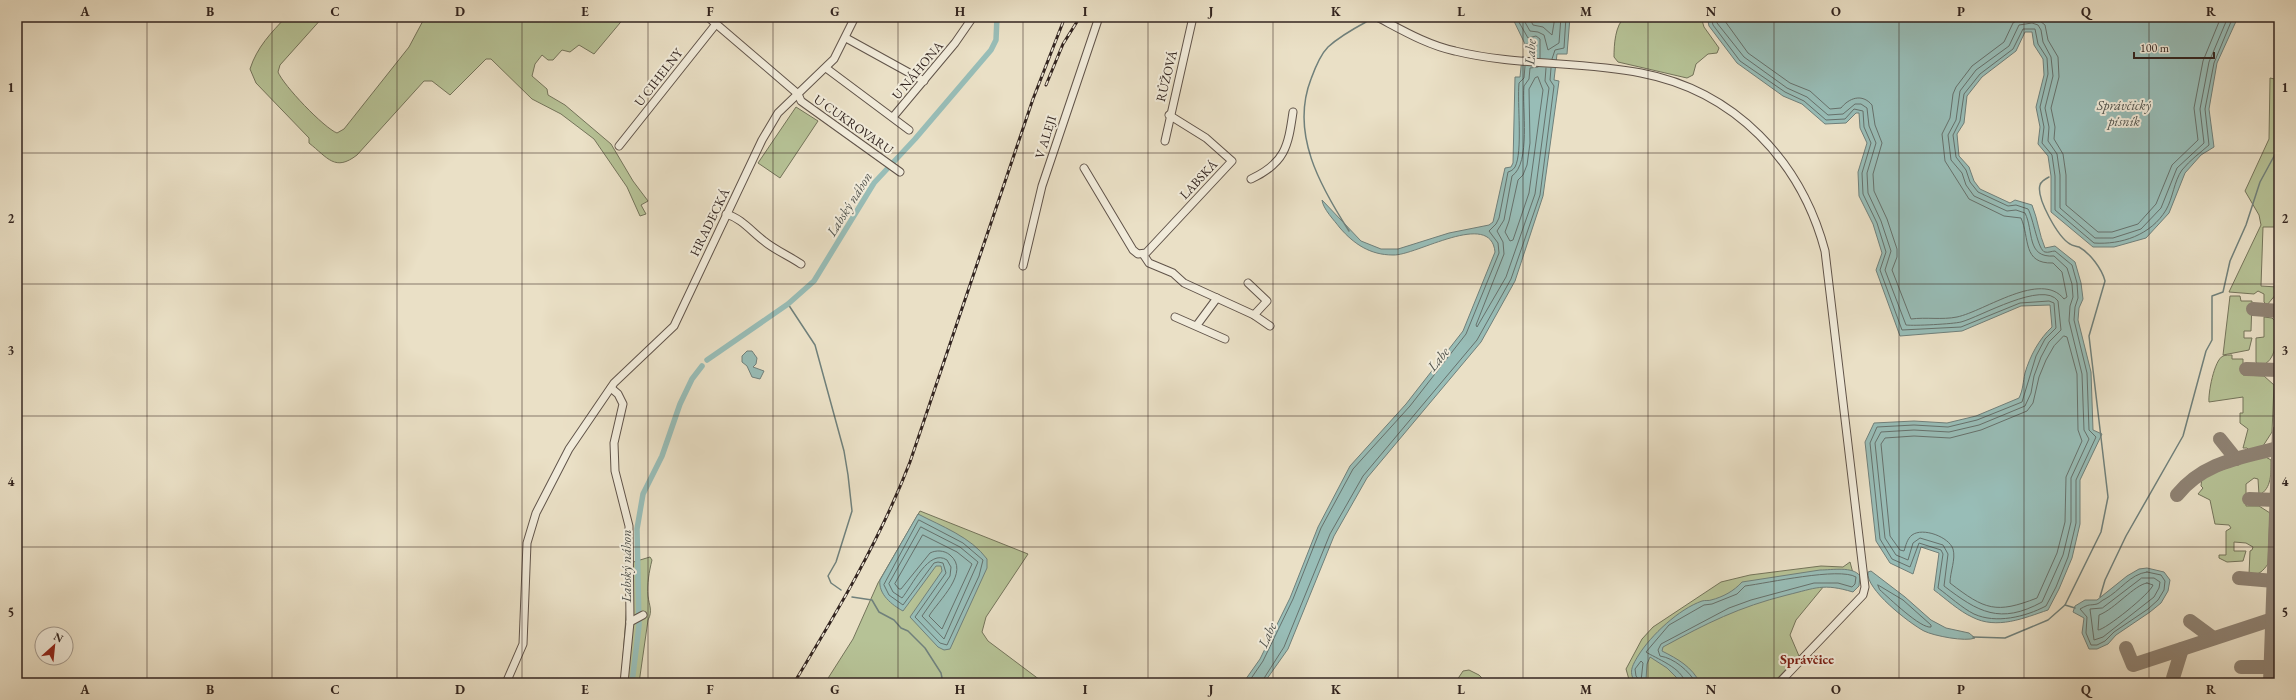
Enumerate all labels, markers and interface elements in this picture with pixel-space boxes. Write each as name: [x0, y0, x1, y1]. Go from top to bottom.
text: A: [79, 3, 90, 20]
text: B: [206, 3, 214, 20]
text: C: [330, 3, 340, 20]
text: D: [455, 3, 465, 20]
text: E: [581, 3, 589, 20]
text: F: [706, 3, 714, 20]
text: G: [830, 3, 840, 20]
text: H: [955, 3, 966, 20]
text: I: [1083, 3, 1088, 20]
text: J: [1207, 3, 1214, 20]
text: K: [1331, 3, 1342, 20]
text: L: [1457, 3, 1465, 20]
text: M: [1580, 3, 1592, 20]
text: N: [1706, 3, 1717, 20]
text: O: [1831, 3, 1841, 20]
text: P: [1957, 3, 1965, 20]
text: Q: [2081, 3, 2093, 20]
text: R: [2206, 3, 2216, 20]
scale bar: [2134, 34, 2214, 60]
street label: U NÁHONA: [888, 37, 947, 103]
water label: Labe: [1520, 38, 1540, 66]
text: 100 m: [2140, 40, 2170, 56]
street label: U CIHELNY: [630, 44, 687, 110]
street label: RŮŽOVÁ: [1152, 48, 1181, 104]
text: 1: [8, 79, 15, 96]
text: 1: [2282, 79, 2289, 96]
street label: U CUKROVARU: [811, 91, 897, 158]
water label: Správčický písník: [2096, 96, 2152, 130]
street label: V ALEJI: [1031, 113, 1060, 161]
street label: LABSKÁ: [1176, 155, 1222, 203]
water label: Labský náhon: [821, 168, 876, 241]
street label: HRADECKÁ: [686, 185, 734, 259]
text: 2: [8, 210, 15, 227]
text: 2: [2282, 210, 2289, 227]
text: 3: [8, 342, 15, 359]
text: 3: [2282, 342, 2289, 359]
water label: Labe: [1422, 343, 1453, 375]
text: 4: [8, 473, 15, 490]
text: 4: [2282, 473, 2289, 490]
water label: Labský náhon: [617, 529, 635, 604]
text: 5: [8, 604, 14, 621]
text: 5: [2282, 604, 2288, 621]
water label: Labe: [1253, 619, 1281, 651]
north arrow: [34, 626, 74, 666]
text: N: [51, 629, 66, 645]
district label: Správčice: [1780, 650, 1834, 668]
text: A: [79, 681, 90, 698]
text: B: [206, 681, 214, 698]
text: C: [330, 681, 340, 698]
text: D: [455, 681, 465, 698]
text: E: [581, 681, 589, 698]
text: F: [706, 681, 714, 698]
text: G: [830, 681, 840, 698]
text: H: [955, 681, 966, 698]
text: I: [1083, 681, 1088, 698]
text: J: [1207, 681, 1214, 698]
text: K: [1331, 681, 1342, 698]
text: L: [1457, 681, 1465, 698]
text: M: [1580, 681, 1592, 698]
text: N: [1706, 681, 1717, 698]
text: O: [1831, 681, 1841, 698]
text: P: [1957, 681, 1965, 698]
text: Q: [2081, 681, 2093, 698]
text: R: [2206, 681, 2216, 698]

